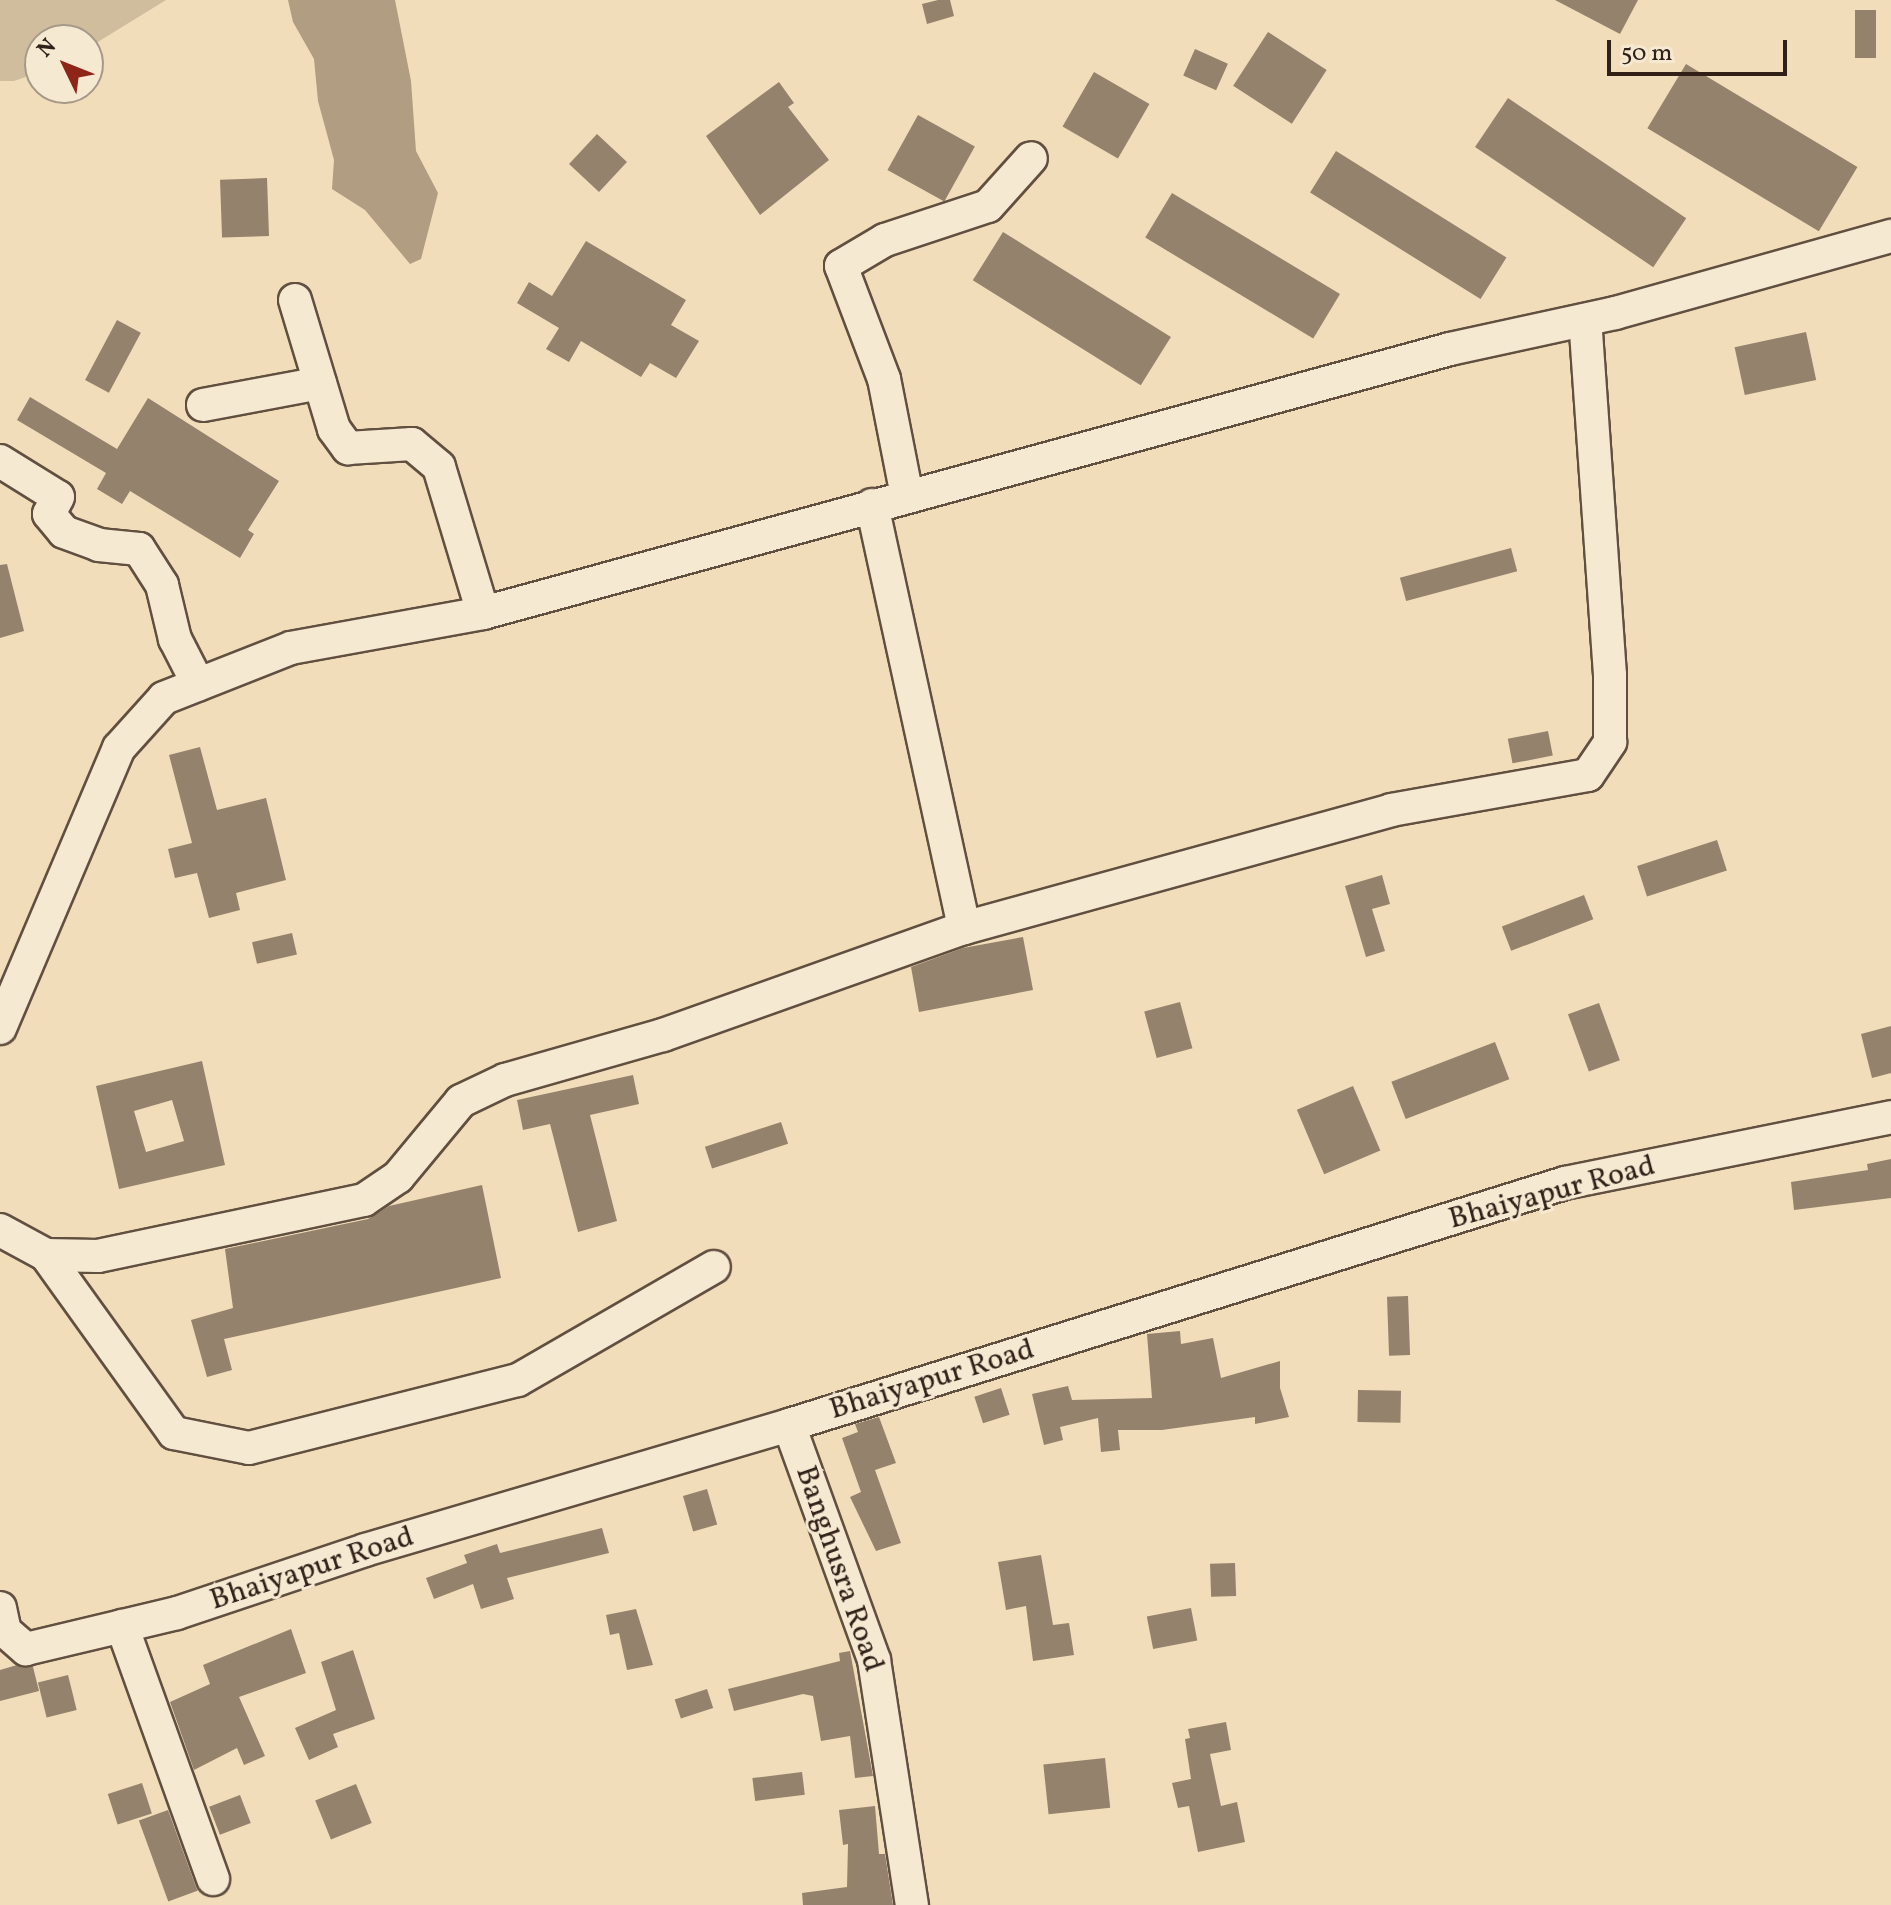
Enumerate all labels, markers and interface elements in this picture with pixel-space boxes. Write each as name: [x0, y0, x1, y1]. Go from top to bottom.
north arrow: [24, 24, 104, 104]
scale bar: [1611, 24, 1791, 74]
text: N: [31, 32, 64, 65]
text: 50 m: [1621, 37, 1673, 71]
street label: Bhaiyapur Road: [1445, 1148, 1659, 1238]
street label: Bhaiyapur Road: [825, 1332, 1039, 1428]
street label: Banghusra Road: [787, 1461, 891, 1677]
street label: Bhaiyapur Road: [206, 1519, 418, 1619]

